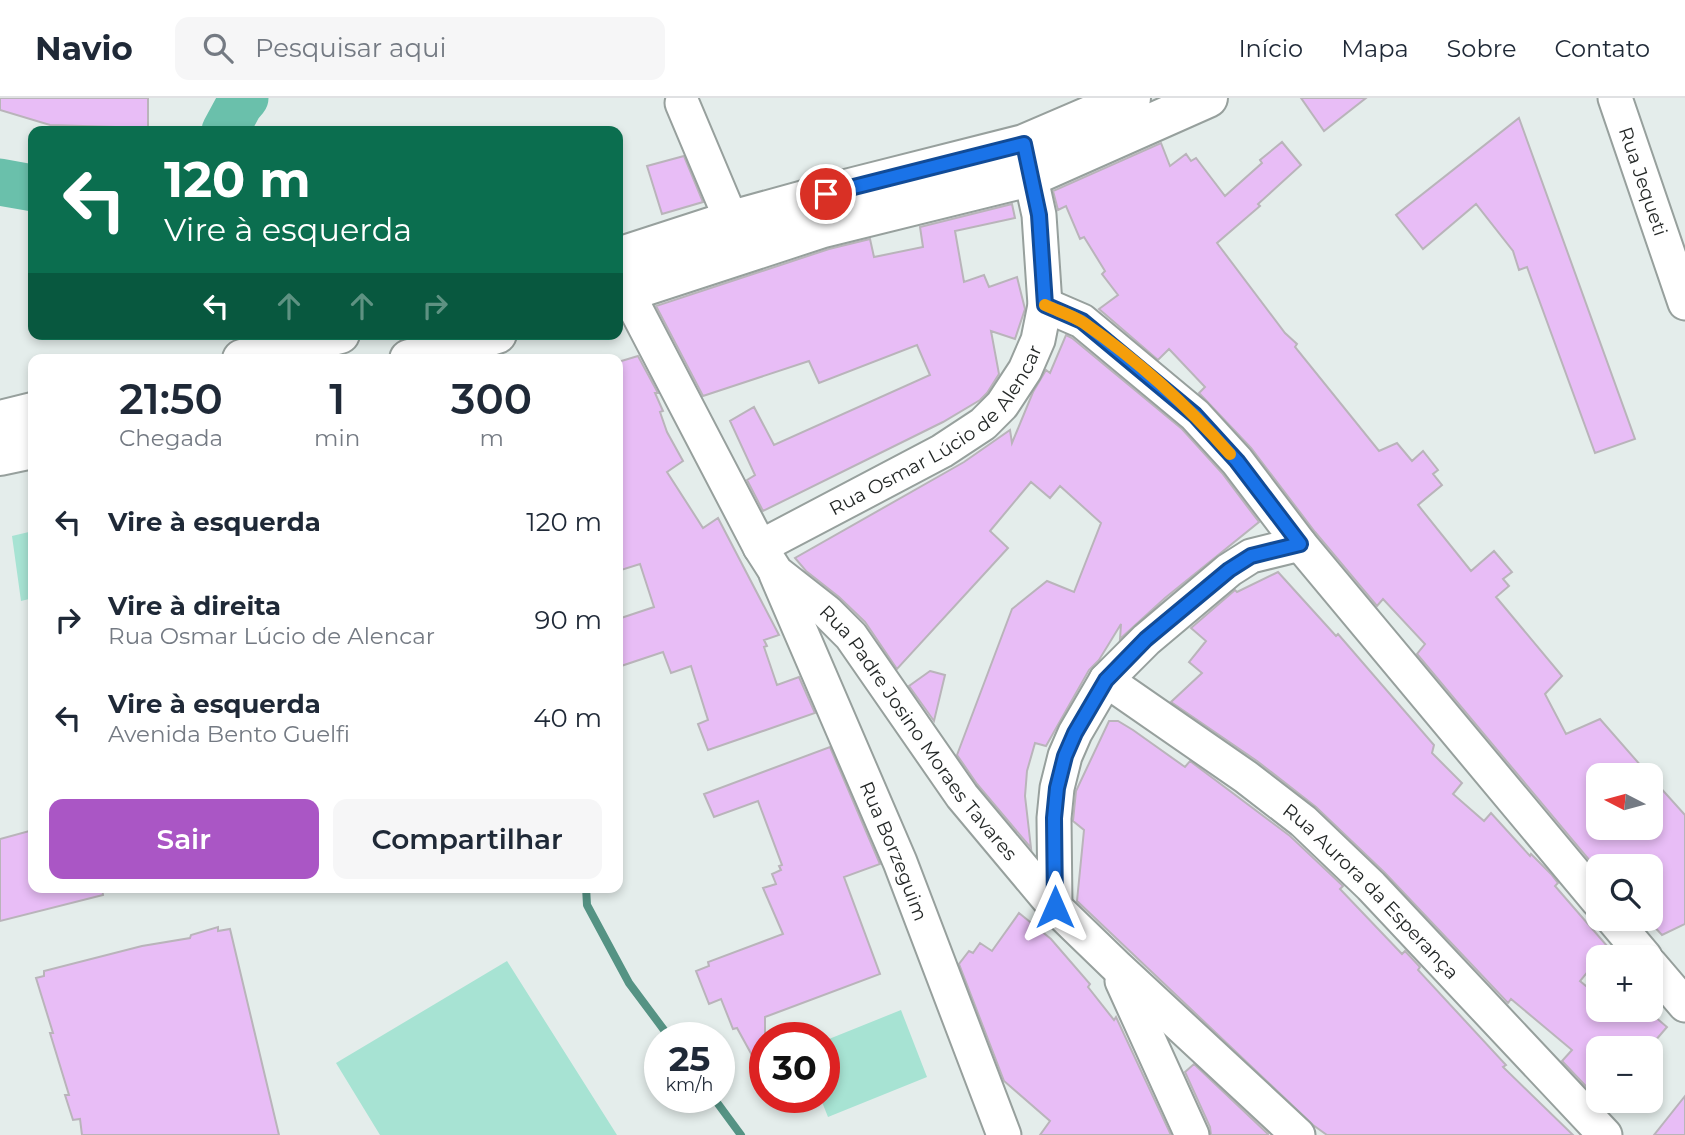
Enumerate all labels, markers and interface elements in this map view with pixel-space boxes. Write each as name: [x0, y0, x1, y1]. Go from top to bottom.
search box: [175, 17, 665, 80]
text: Navio: [35, 28, 133, 68]
icon: search: [199, 29, 237, 67]
text: Pesquisar aqui: [255, 32, 447, 64]
text: Início: [1238, 34, 1303, 63]
text: Mapa: [1341, 34, 1409, 63]
text: Sobre: [1447, 34, 1516, 63]
text: Contato: [1554, 34, 1650, 63]
street label: Rua Jequeti: [1614, 124, 1673, 239]
text: 120 m: [164, 150, 311, 209]
icon: left: [49, 154, 140, 245]
pin: [796, 164, 856, 224]
icon: arrive: [807, 175, 845, 213]
text: Vire à esquerda: [164, 210, 412, 249]
icon: left: [197, 287, 235, 325]
icon: ahead: [270, 287, 308, 325]
icon: ahead: [343, 287, 381, 325]
icon: right: [416, 287, 454, 325]
street label: Rua Osmar Lúcio de Alencar: [825, 341, 1046, 520]
text: 21:50: [119, 373, 223, 425]
text: 1: [329, 373, 345, 425]
text: 300: [451, 373, 532, 425]
text: Chegada: [119, 424, 223, 452]
text: min: [314, 424, 360, 452]
text: m: [479, 424, 504, 452]
icon: left: [49, 503, 87, 541]
text: Vire à esquerda: [108, 506, 321, 538]
text: 120 m: [526, 506, 602, 538]
text: Vire à direita: [108, 590, 281, 622]
street label: Rua Padre Josino Moraes Tavares: [815, 600, 1022, 865]
icon: right: [49, 601, 87, 639]
text: 90 m: [535, 604, 602, 636]
text: Rua Osmar Lúcio de Alencar: [108, 622, 435, 650]
text: Vire à esquerda: [108, 688, 321, 720]
icon: left: [49, 699, 87, 737]
text: 40 m: [533, 702, 602, 734]
text: Avenida Bento Guelfi: [108, 720, 350, 748]
north arrow: [1586, 763, 1662, 840]
map controls: [1586, 763, 1663, 1113]
street label: Rua Borzeguim: [855, 778, 933, 924]
street label: Rua Aurora da Esperança: [1278, 798, 1464, 984]
button: Sair: [49, 799, 319, 879]
button: Compartilhar: [333, 799, 602, 879]
button: search: [1586, 854, 1663, 931]
position arrow: [1018, 870, 1092, 944]
button: +: [1586, 945, 1663, 1022]
speed limit sign: 30: [749, 1022, 840, 1113]
button: −: [1586, 1036, 1663, 1113]
text: 25: [669, 1037, 710, 1080]
text: km/h: [665, 1074, 714, 1096]

